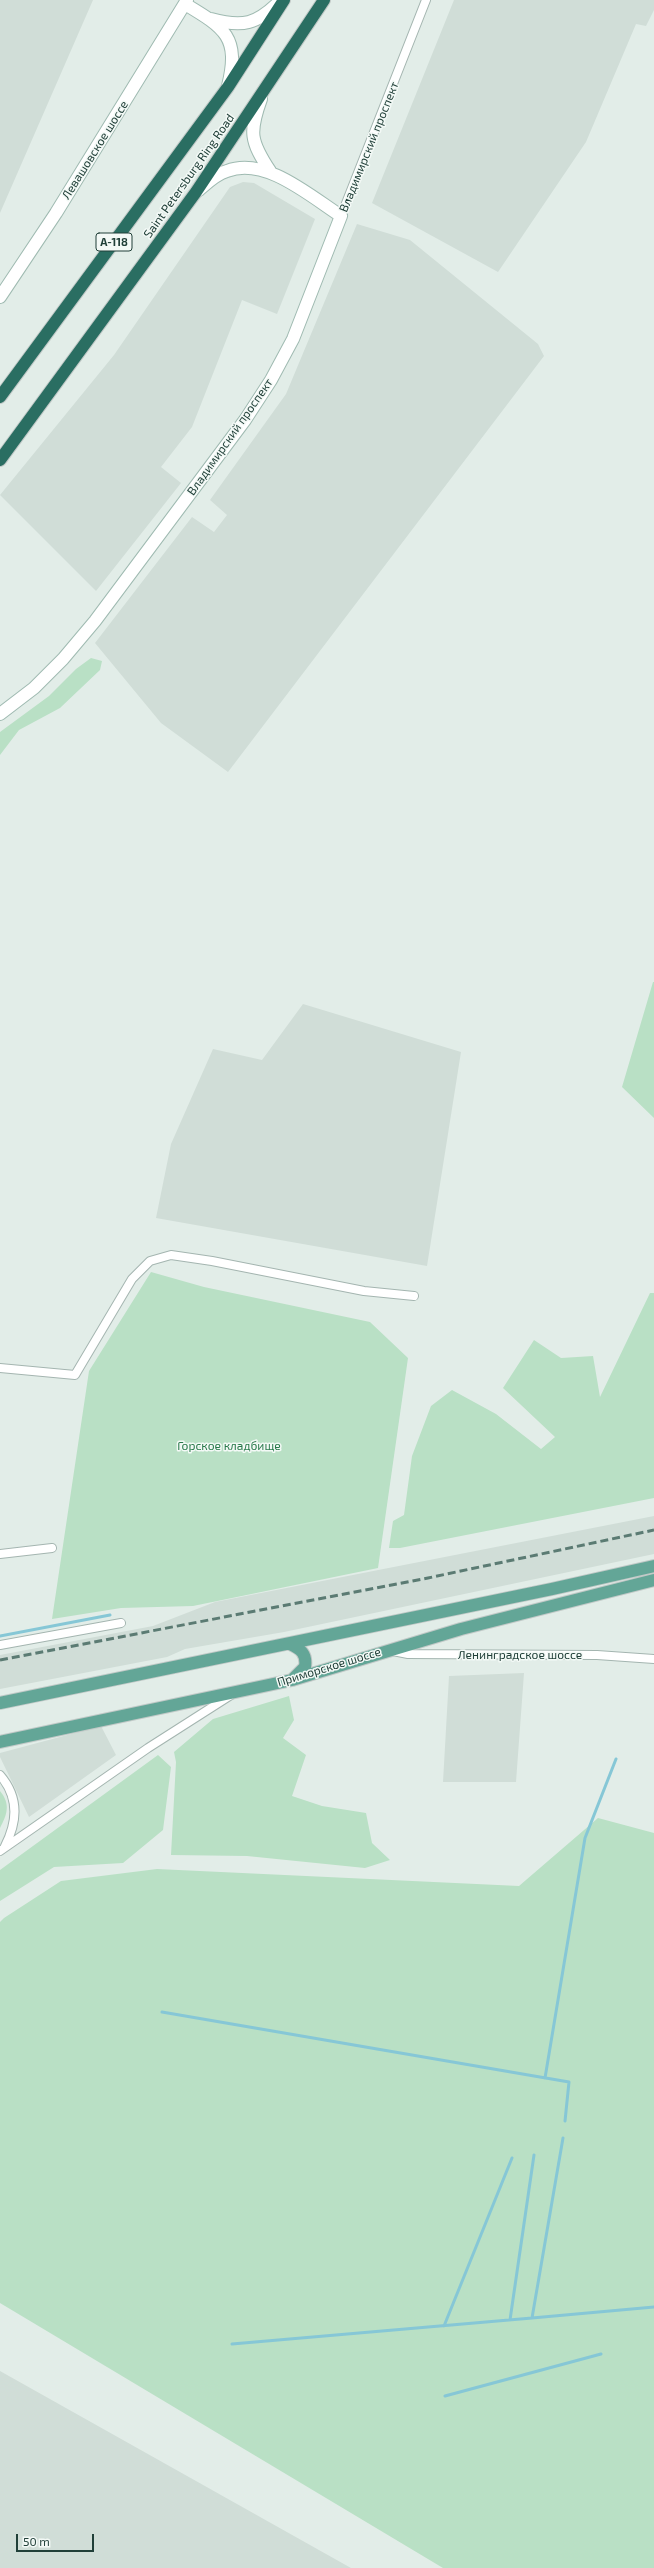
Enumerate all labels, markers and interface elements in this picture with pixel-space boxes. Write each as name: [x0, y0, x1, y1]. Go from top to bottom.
street label: Владимирский проспект: [336, 80, 402, 214]
street label: Левашовское шоссе: [59, 98, 131, 202]
street label: Saint Petersburg Ring Road: [141, 111, 237, 241]
road number: А-118: [96, 233, 132, 251]
street label: Владимирский проспект: [184, 376, 276, 498]
park label: Горское кладбище: [177, 1439, 281, 1453]
street label: Приморское шоссе: [275, 1644, 383, 1690]
street label: Ленинградское шоссе: [458, 1648, 582, 1662]
scale bar: [18, 2526, 96, 2552]
text: 50 m: [23, 2534, 50, 2548]

